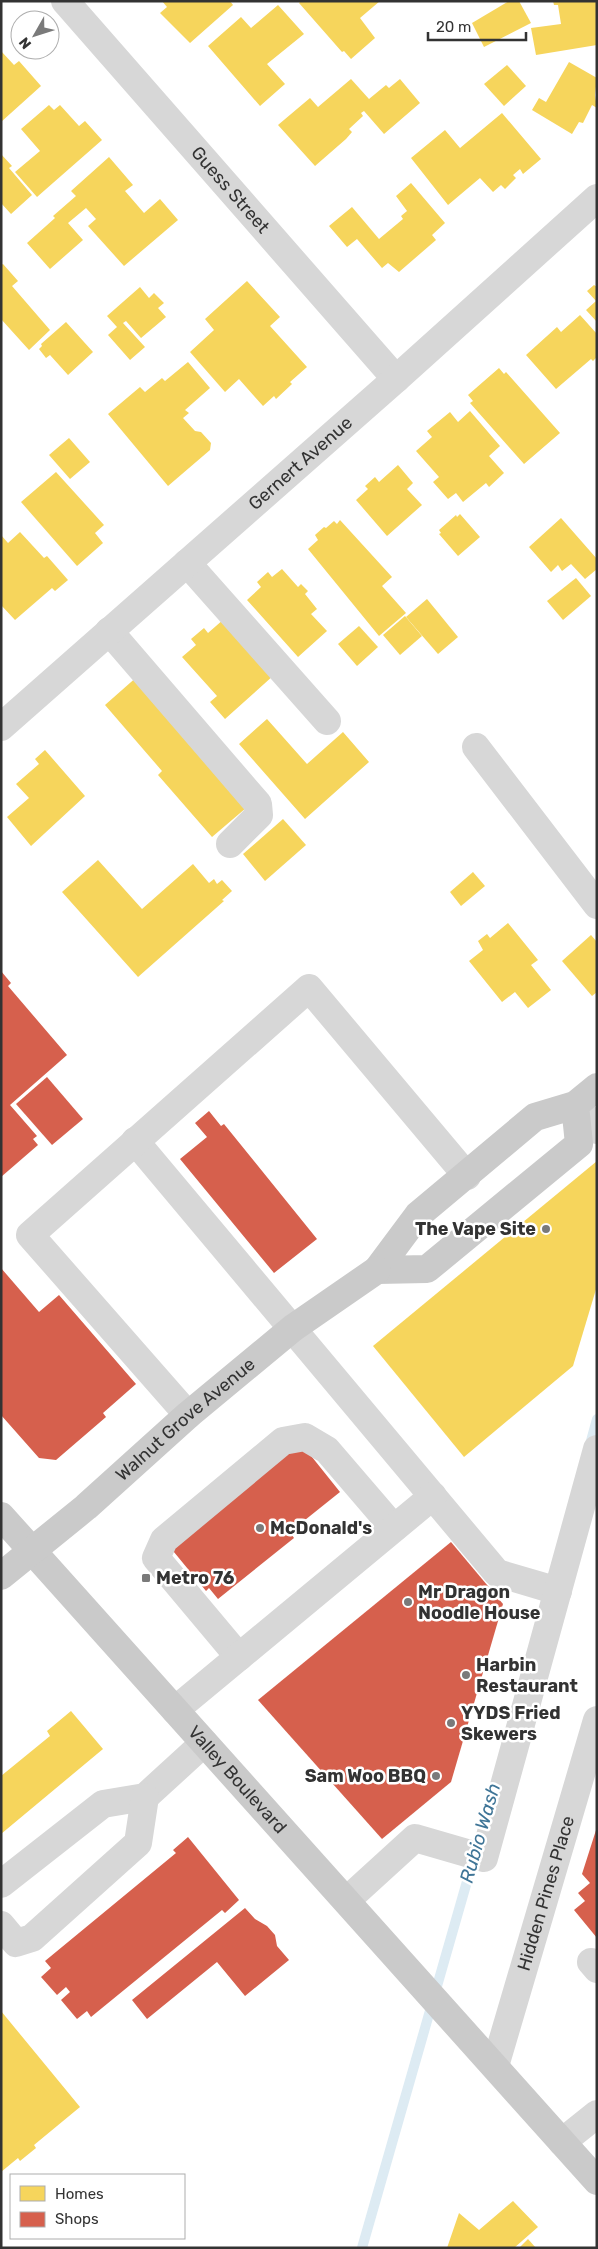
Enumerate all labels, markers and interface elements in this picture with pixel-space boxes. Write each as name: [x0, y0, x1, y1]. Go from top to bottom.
north arrow: [10, 10, 60, 60]
scale bar: [428, 10, 526, 42]
text: 20 m: [436, 18, 471, 36]
text: N: [16, 34, 35, 52]
street label: Guess Street: [186, 142, 274, 238]
street label: Gernert Avenue: [244, 412, 357, 515]
place label: The Vape Site: [415, 1218, 536, 1240]
marker: The Vape Site: [540, 1223, 552, 1235]
street label: Walnut Grove Avenue: [111, 1353, 260, 1486]
place label: McDonald's: [270, 1517, 372, 1539]
marker: McDonald's: [254, 1522, 266, 1534]
place label: Metro 76: [156, 1567, 235, 1589]
marker: Metro 76: [140, 1572, 152, 1584]
place label: Mr Dragon Noodle House: [418, 1581, 541, 1624]
marker: Mr Dragon Noodle House: [402, 1596, 414, 1608]
place label: Harbin Restaurant: [476, 1654, 578, 1697]
marker: Harbin Restaurant: [460, 1669, 472, 1681]
place label: YYDS Fried Skewers: [461, 1702, 561, 1745]
marker: YYDS Fried Skewers: [445, 1717, 457, 1729]
street label: Valley Boulevard: [183, 1721, 291, 1838]
place label: Sam Woo BBQ: [305, 1765, 426, 1787]
marker: Sam Woo BBQ: [430, 1770, 442, 1782]
water label: Rubio Wash: [455, 1780, 505, 1886]
street label: Hidden Pines Place: [513, 1813, 579, 1973]
legend: [10, 2174, 185, 2239]
text: Homes: [55, 2185, 104, 2203]
text: Shops: [55, 2210, 99, 2228]

